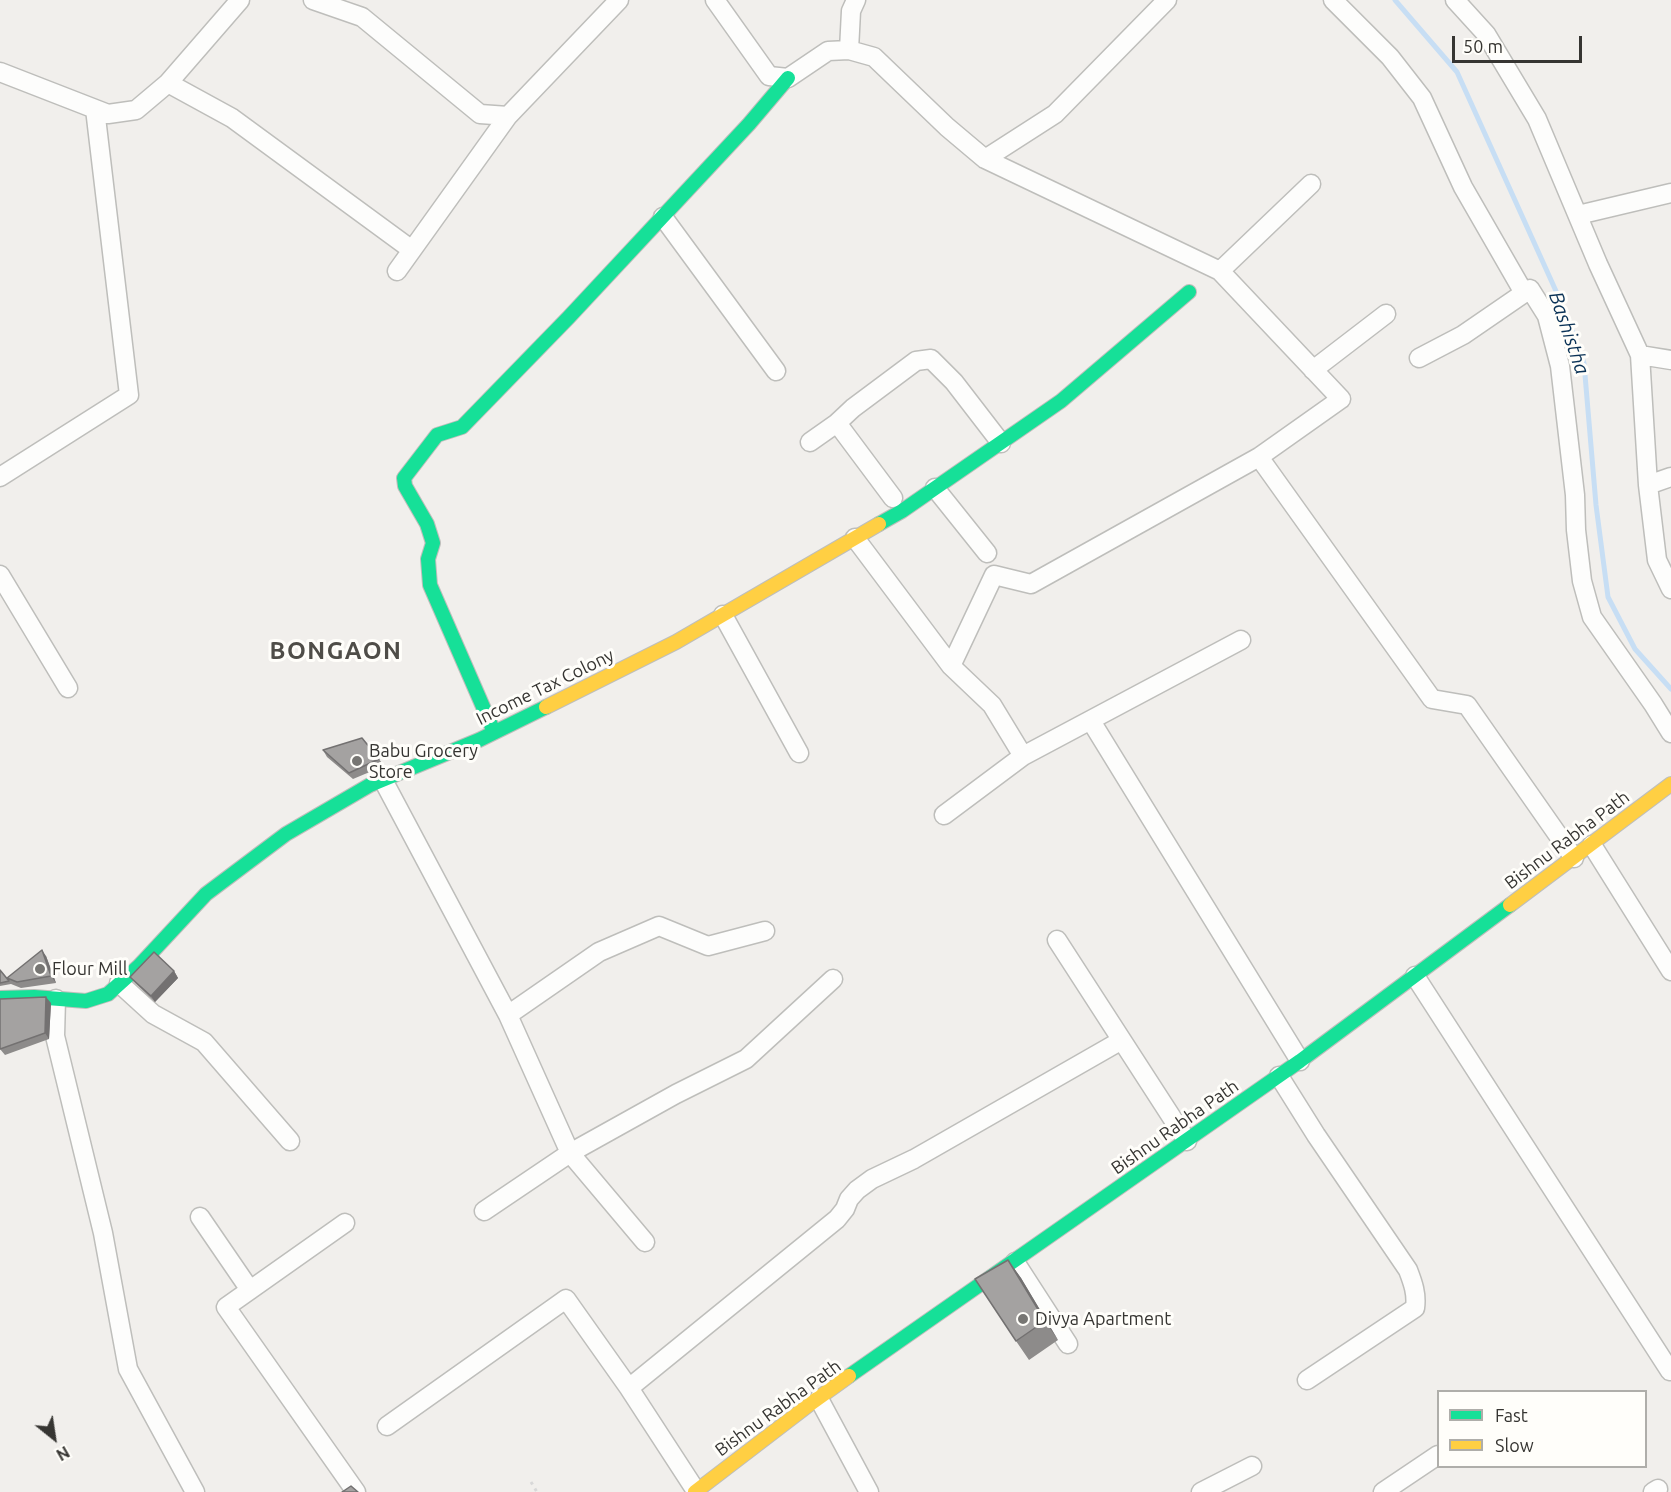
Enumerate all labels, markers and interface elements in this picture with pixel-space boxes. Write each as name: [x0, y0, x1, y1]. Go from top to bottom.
scale bar: [1455, 24, 1586, 62]
text: 50 m: [1463, 36, 1503, 56]
water label: Bashistha: [1544, 289, 1594, 377]
district label: BONGAON: [270, 637, 402, 665]
street label: Income Tax Colony: [473, 644, 617, 730]
place label: Babu Grocery Store: [369, 740, 478, 783]
marker: Babu Grocery Store: [350, 754, 364, 768]
street label: Bishnu Rabha Path: [1500, 786, 1634, 894]
place label: Flour Mill: [52, 958, 127, 980]
marker: Flour Mill: [33, 962, 47, 976]
street label: Bishnu Rabha Path: [1107, 1075, 1243, 1179]
place label: Divya Apartment: [1035, 1308, 1171, 1330]
marker: Divya Apartment: [1016, 1312, 1030, 1326]
street label: Bishnu Rabha Path: [711, 1355, 845, 1461]
legend: [1437, 1390, 1647, 1468]
text: Fast: [1495, 1405, 1528, 1425]
north arrow: [24, 1408, 84, 1468]
text: Slow: [1495, 1435, 1534, 1455]
text: N: [53, 1443, 73, 1464]

